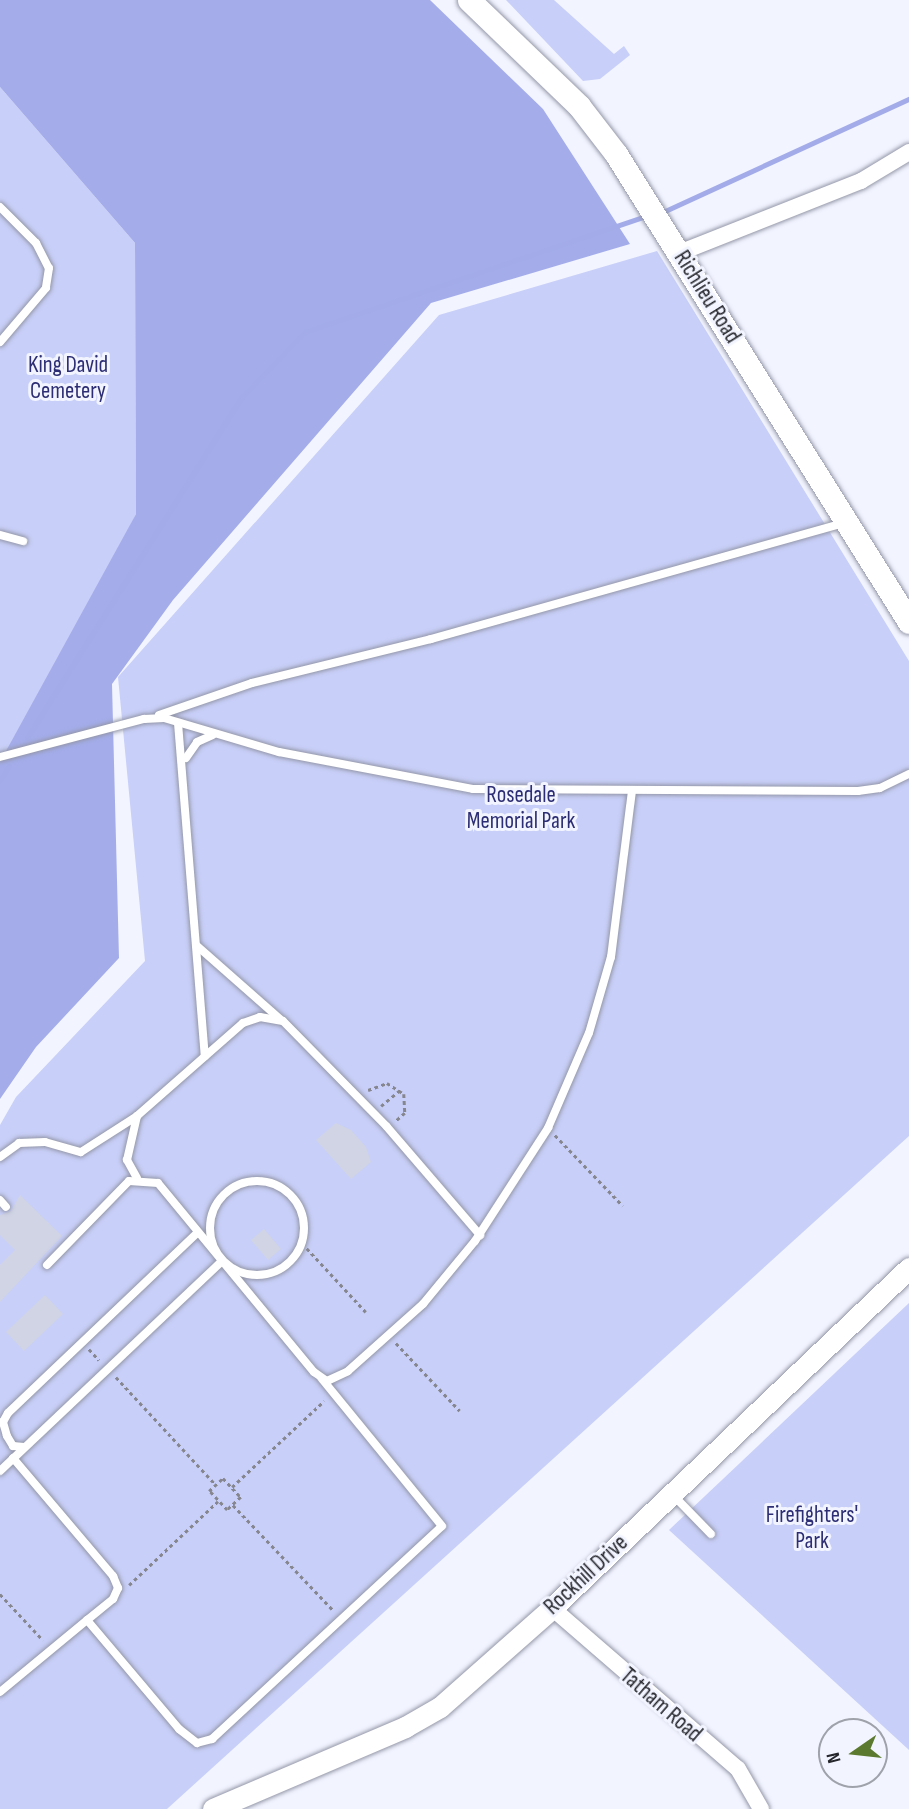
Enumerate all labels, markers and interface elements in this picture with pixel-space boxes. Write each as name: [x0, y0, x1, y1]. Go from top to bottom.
street label: Richlieu Road: [668, 246, 746, 348]
park label: King David Cemetery: [28, 351, 108, 405]
park label: Rosedale Memorial Park: [467, 781, 575, 835]
park label: Firefighters' Park: [766, 1501, 858, 1555]
street label: Rockhill Drive: [538, 1529, 634, 1621]
street label: Tatham Road: [615, 1662, 707, 1748]
north arrow: [818, 1718, 888, 1788]
text: N: [822, 1750, 846, 1765]

